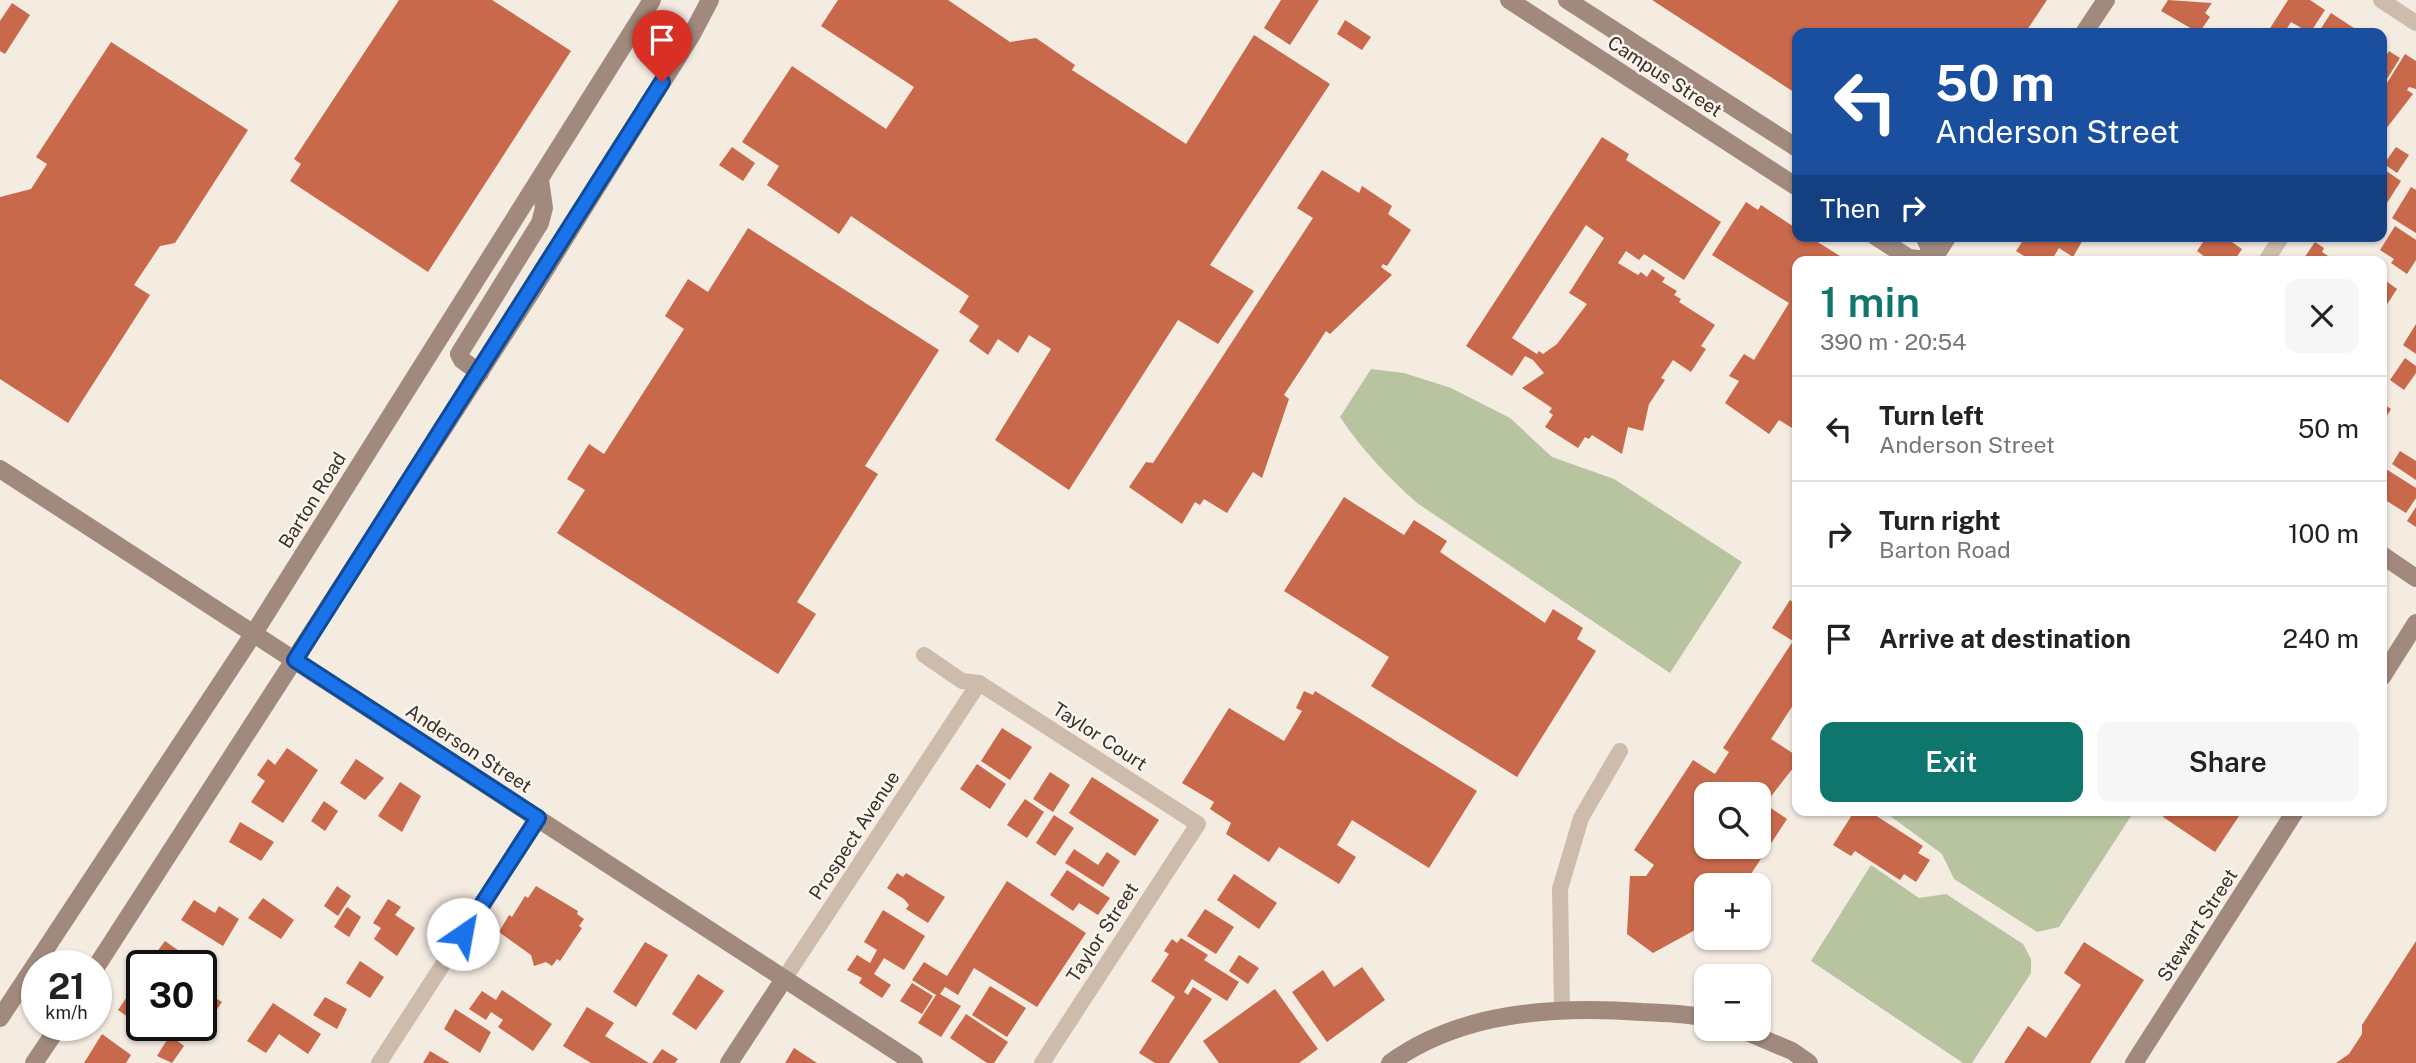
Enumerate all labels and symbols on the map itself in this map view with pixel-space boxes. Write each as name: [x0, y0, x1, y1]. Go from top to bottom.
pin: [632, 10, 692, 82]
street label: Campus Street: [1604, 31, 1726, 121]
street label: Barton Road: [274, 448, 350, 552]
street label: Taylor Court: [1049, 697, 1151, 775]
street label: Anderson Street: [402, 699, 536, 797]
street label: Prospect Avenue: [804, 767, 904, 903]
street label: Stewart Street: [2152, 865, 2242, 985]
street label: Taylor Street: [1062, 878, 1142, 986]
position arrow: [426, 897, 500, 971]
speed limit sign: 30: [126, 950, 217, 1041]

